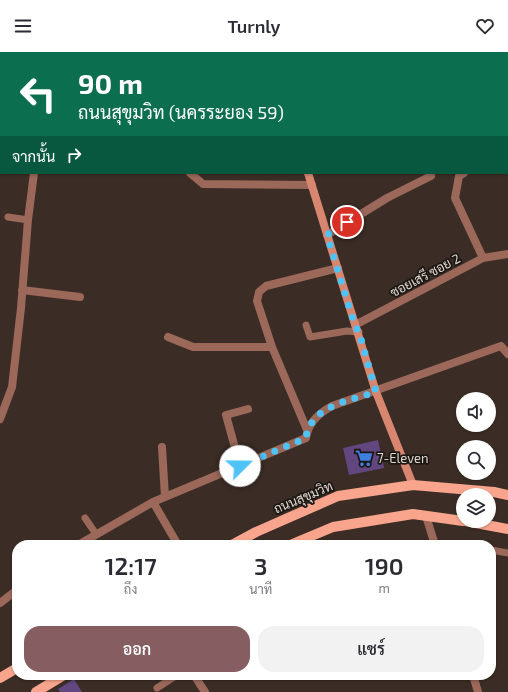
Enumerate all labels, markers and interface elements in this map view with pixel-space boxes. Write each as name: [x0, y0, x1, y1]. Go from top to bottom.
icon: menu: [12, 15, 34, 37]
text: Turnly: [228, 15, 280, 37]
icon: heart: [474, 15, 496, 37]
text: 90 m: [78, 66, 143, 100]
icon: left: [12, 68, 64, 120]
text: ถนนสุขุมวิท (นครระยอง 59): [78, 101, 284, 123]
icon: right: [63, 144, 85, 166]
text: จากนั้น: [12, 147, 55, 165]
pin: [330, 205, 364, 239]
icon: arrive: [336, 211, 358, 233]
street label: ซอยเสรี ซอย 2: [387, 249, 463, 300]
map controls: [456, 392, 496, 528]
button: sound: [456, 392, 496, 432]
button: search: [456, 440, 496, 480]
position arrow: [219, 445, 261, 487]
supermarket icon: 7-Eleven: [354, 448, 374, 468]
place label: 7-Eleven: [377, 450, 429, 466]
street label: ถนนสุขุมวิท: [271, 477, 336, 518]
button: layers: [456, 488, 496, 528]
text: 12:17: [104, 551, 157, 580]
text: 3: [254, 551, 267, 580]
text: 190: [365, 551, 404, 580]
text: m: [378, 580, 390, 596]
text: ถึง: [124, 581, 137, 597]
text: นาที: [249, 581, 272, 597]
button: ออก: [24, 626, 250, 672]
button: แชร์: [258, 626, 484, 672]

